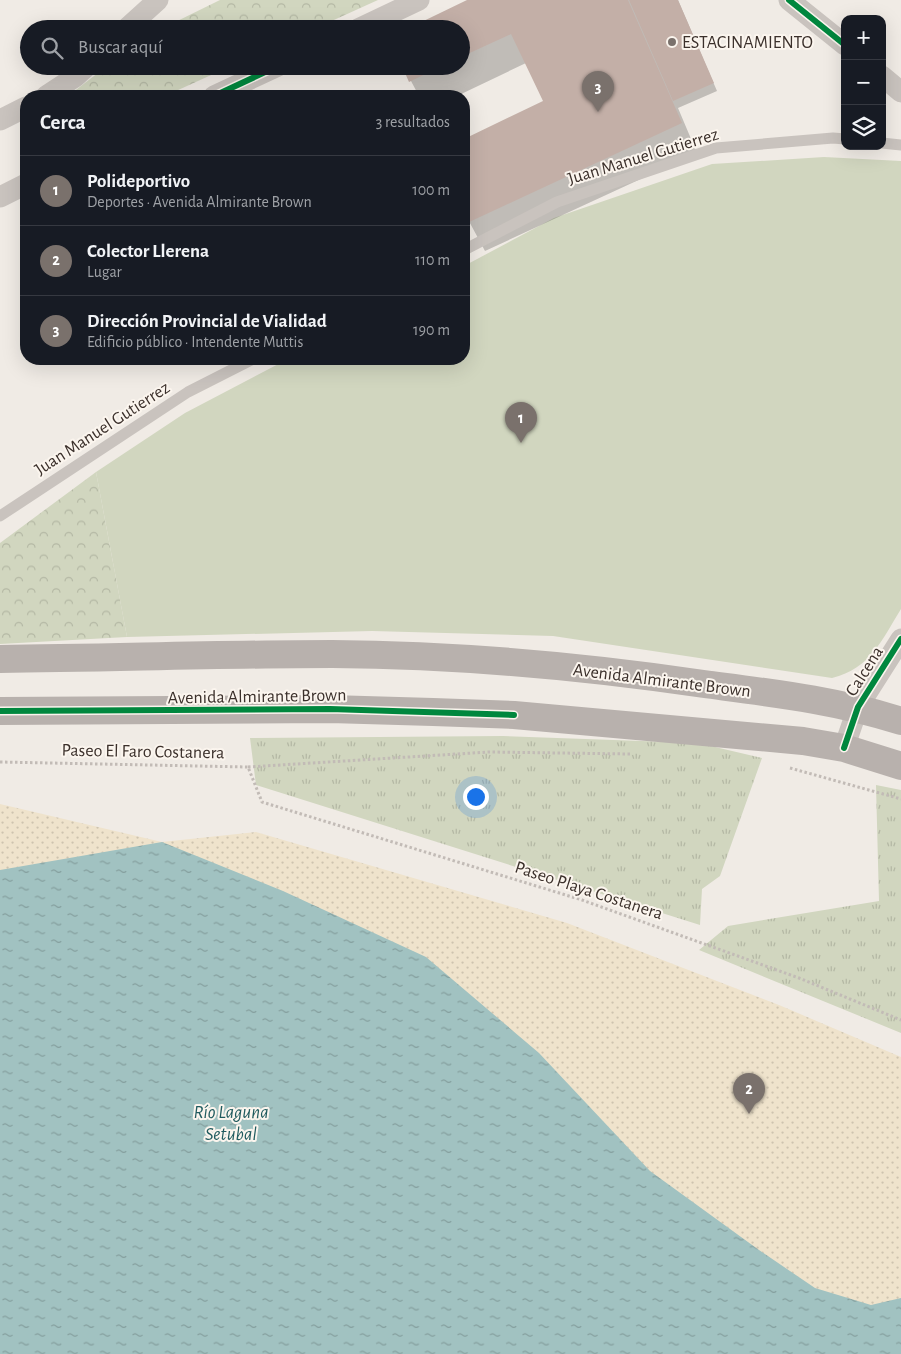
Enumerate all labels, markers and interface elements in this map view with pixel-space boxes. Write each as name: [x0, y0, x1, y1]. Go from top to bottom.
map controls: [841, 15, 886, 150]
button: +: [841, 15, 886, 60]
search box: [20, 20, 470, 75]
icon: search: [38, 34, 66, 62]
place label: ESTACINAMIENTO: [682, 34, 813, 52]
marker: ESTACINAMIENTO: [666, 36, 678, 48]
text: Buscar aquí: [78, 38, 163, 57]
button: −: [841, 60, 886, 105]
pin: 3: [582, 71, 614, 112]
button: layers: [841, 105, 886, 150]
text: Cerca: [40, 112, 86, 133]
text: 3 resultados: [376, 114, 450, 130]
street label: Juan Manuel Gutierrez: [566, 125, 721, 188]
text: Polideportivo: [87, 172, 190, 191]
text: 1: [53, 182, 59, 198]
text: 100 m: [412, 182, 450, 198]
text: Deportes · Avenida Almirante Brown: [87, 194, 312, 210]
text: Colector Llerena: [87, 242, 209, 261]
text: 2: [52, 252, 60, 268]
text: 110 m: [415, 252, 450, 268]
text: Lugar: [87, 264, 122, 280]
text: Dirección Provincial de Vialidad: [87, 312, 327, 331]
text: 3: [53, 322, 59, 338]
text: 190 m: [413, 322, 450, 338]
text: Edificio público · Intendente Muttis: [87, 334, 303, 350]
street label: Juan Manuel Gutierrez: [32, 379, 173, 479]
pin: 1: [505, 402, 537, 443]
street label: Calcena: [843, 643, 887, 700]
street label: Avenida Almirante Brown: [572, 661, 752, 701]
street label: Avenida Almirante Brown: [168, 686, 347, 708]
street label: Paseo El Faro Costanera: [61, 742, 225, 762]
your location: [463, 784, 489, 810]
street label: Paseo Playa Costanera: [512, 859, 665, 923]
pin: 2: [733, 1073, 765, 1114]
water label: Río Laguna Setubal: [193, 1103, 269, 1144]

